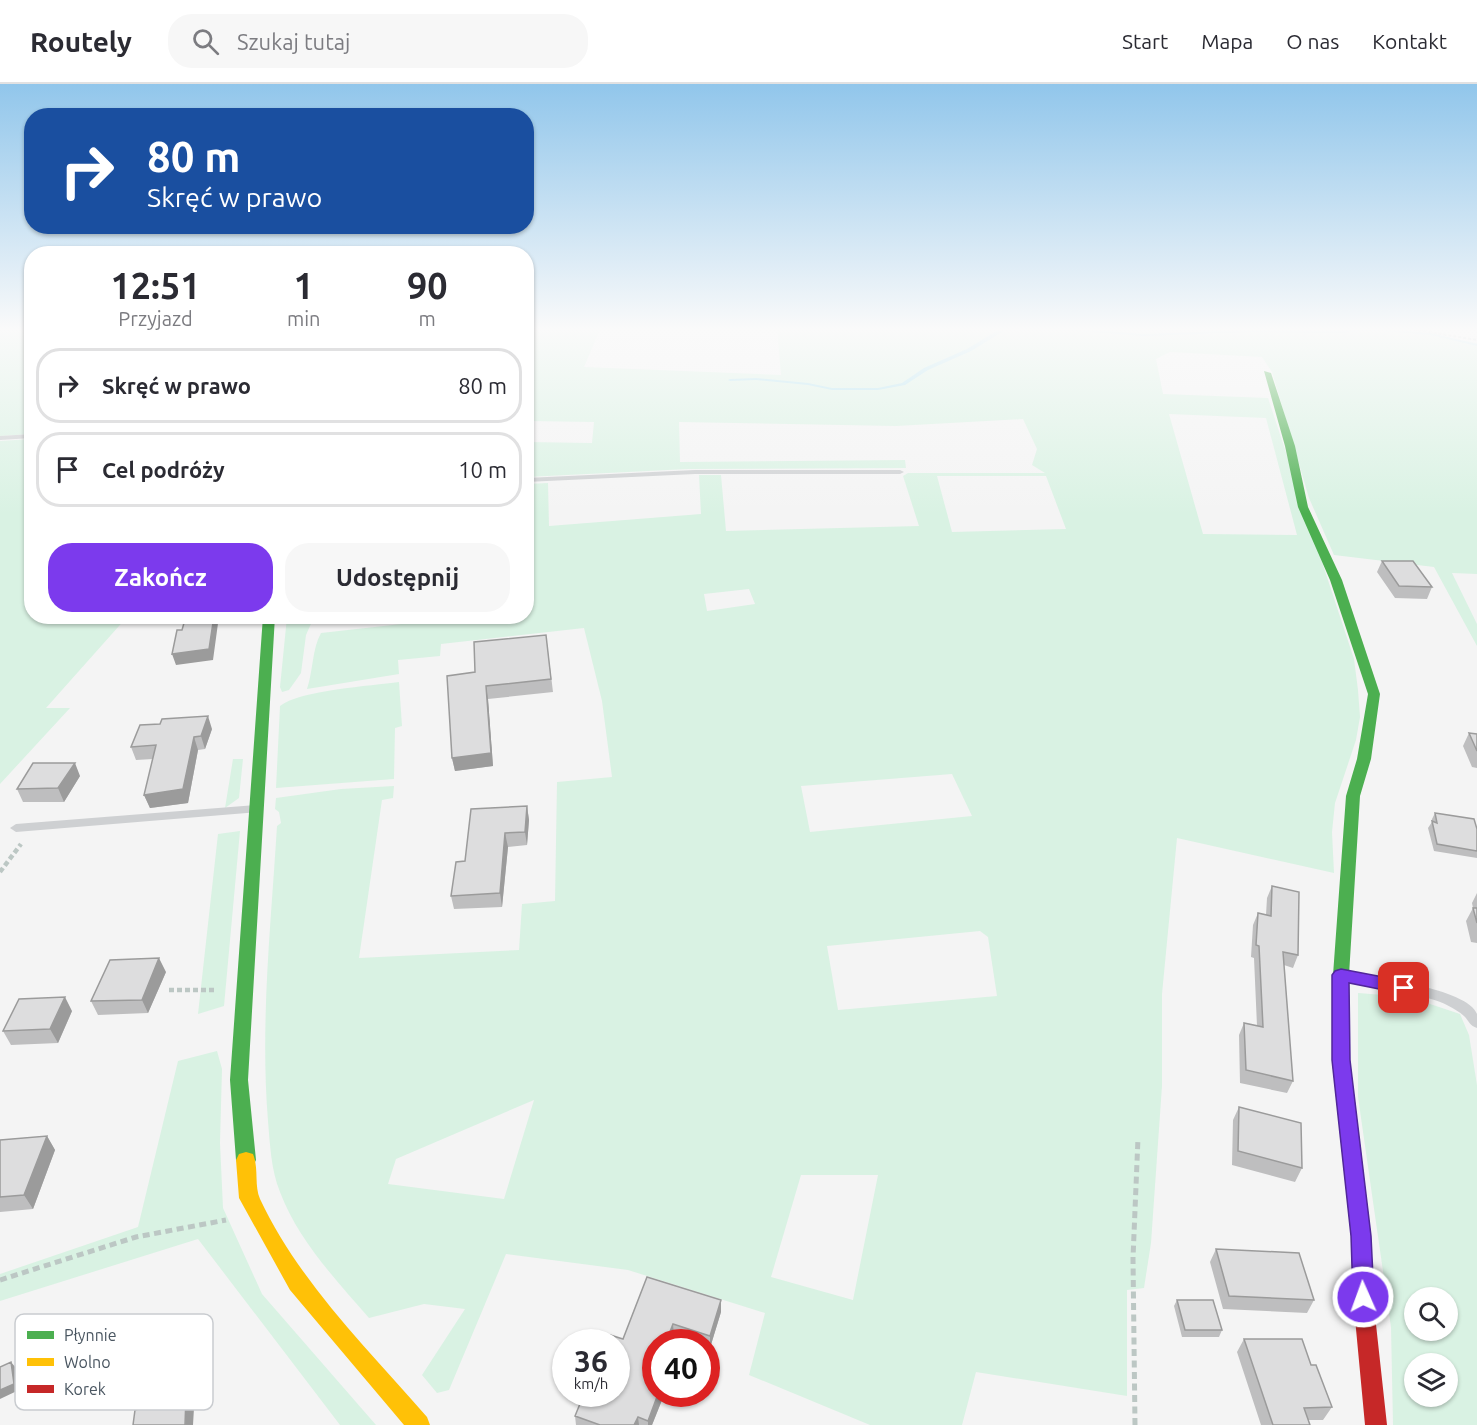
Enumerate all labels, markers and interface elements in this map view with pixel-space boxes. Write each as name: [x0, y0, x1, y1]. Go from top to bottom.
search box: [168, 14, 588, 68]
icon: search: [189, 25, 222, 58]
text: Routely: [30, 26, 132, 57]
text: Szukaj tutaj: [237, 29, 350, 54]
text: Start: [1122, 29, 1168, 53]
text: Mapa: [1201, 29, 1253, 53]
text: O nas: [1286, 29, 1339, 53]
text: Kontakt: [1372, 29, 1447, 53]
icon: right: [48, 132, 126, 210]
text: 80 m: [147, 133, 241, 180]
text: Skręć w prawo: [147, 182, 322, 212]
text: 12:51: [110, 265, 201, 306]
text: 1: [294, 265, 314, 306]
text: 90: [407, 265, 448, 306]
text: Przyjazd: [118, 307, 193, 330]
text: min: [287, 307, 321, 330]
text: m: [419, 307, 436, 330]
icon: right: [51, 369, 84, 402]
text: Skręć w prawo: [102, 373, 251, 398]
text: 80 m: [458, 373, 507, 398]
icon: arrive: [51, 453, 84, 486]
text: Cel podróży: [102, 457, 225, 482]
text: 10 m: [458, 457, 507, 482]
button: Zakończ: [48, 543, 273, 612]
button: Udostępnij: [285, 543, 510, 612]
pin: [1378, 962, 1429, 1013]
icon: arrive: [1387, 971, 1420, 1004]
position arrow: [1331, 1265, 1395, 1329]
map controls: [1404, 1287, 1458, 1407]
button: search: [1404, 1287, 1458, 1341]
legend: [15, 1314, 213, 1410]
text: Płynnie: [64, 1326, 117, 1344]
speed limit sign: 40: [642, 1329, 720, 1407]
text: 36: [574, 1344, 608, 1378]
text: Wolno: [64, 1353, 111, 1371]
button: layers: [1404, 1353, 1458, 1407]
text: km/h: [574, 1375, 608, 1392]
text: Korek: [64, 1380, 106, 1398]

